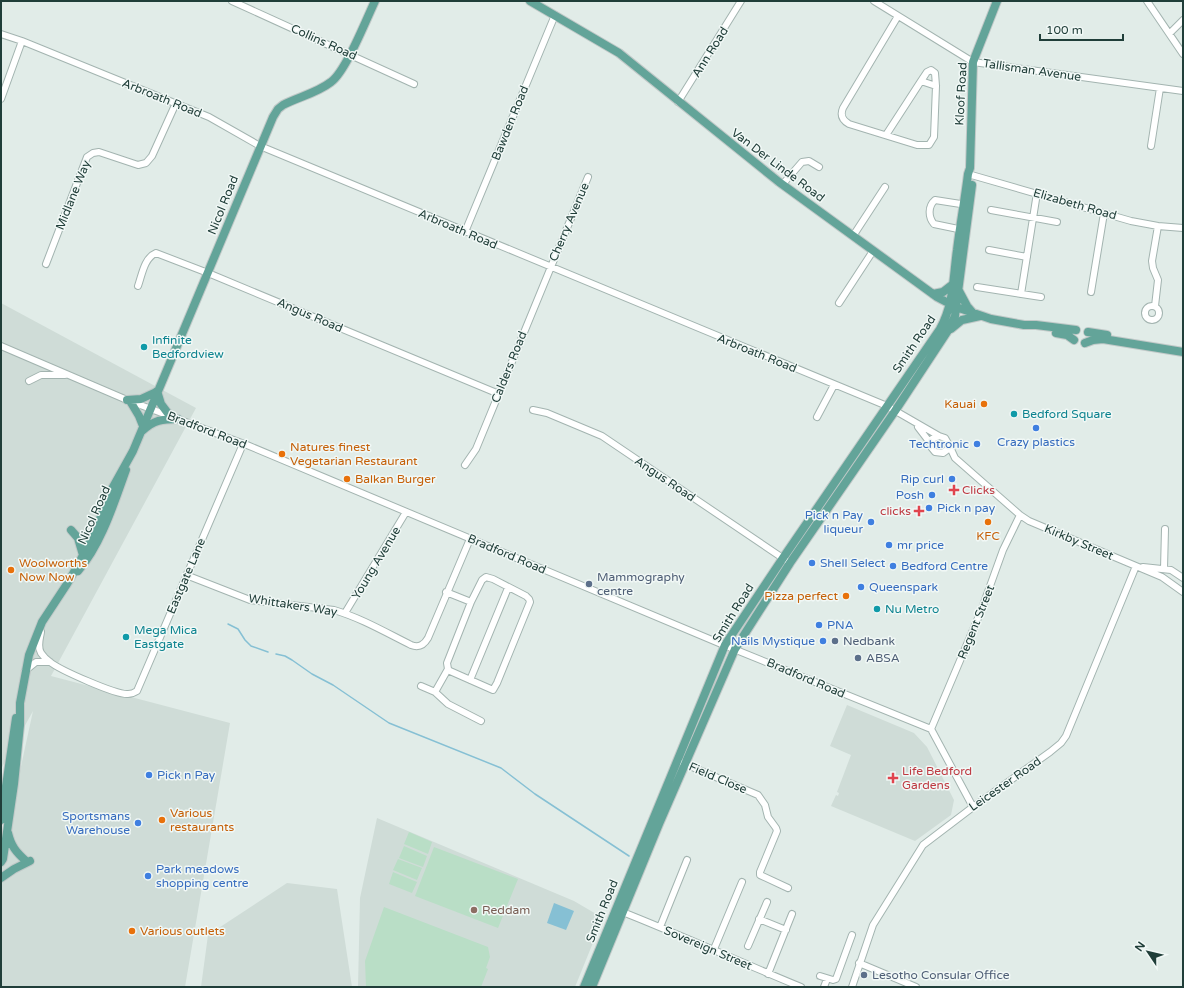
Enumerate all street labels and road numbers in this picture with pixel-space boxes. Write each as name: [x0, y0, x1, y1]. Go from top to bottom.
street label: Collins Road: [289, 21, 359, 63]
street label: Ann Road: [689, 24, 731, 80]
street label: Tallisman Avenue: [982, 56, 1082, 84]
street label: Kloof Road: [952, 62, 970, 126]
street label: Arbroath Road: [120, 76, 204, 120]
street label: Bawden Road: [489, 84, 531, 162]
street label: Van Der Linde Road: [729, 125, 827, 205]
street label: Midlane Way: [53, 158, 94, 232]
street label: Nicol Road: [205, 173, 241, 237]
street label: Cherry Avenue: [546, 180, 592, 263]
street label: Elizabeth Road: [1032, 185, 1118, 223]
street label: Arbroath Road: [416, 206, 500, 252]
street label: Angus Road: [275, 295, 345, 335]
street label: Smith Road: [890, 313, 938, 375]
street label: Calders Road: [488, 329, 530, 405]
street label: Arbroath Road: [715, 331, 799, 375]
street label: Bradford Road: [165, 408, 249, 452]
street label: Angus Road: [632, 454, 698, 504]
street label: Nicol Road: [75, 484, 113, 546]
street label: Kirkby Street: [1042, 521, 1116, 563]
street label: Young Avenue: [349, 524, 403, 602]
street label: Bradford Road: [466, 531, 548, 577]
street label: Eastgate Lane: [164, 536, 208, 616]
street label: Smith Road: [709, 581, 757, 645]
street label: Regent Street: [955, 582, 997, 661]
street label: Whittakers Way: [248, 591, 339, 619]
street label: Bradford Road: [765, 655, 847, 701]
street label: Leicester Road: [966, 754, 1044, 814]
street label: Field Close: [687, 759, 749, 797]
street label: Smith Road: [583, 878, 621, 944]
street label: Sovereign Street: [662, 923, 754, 973]

